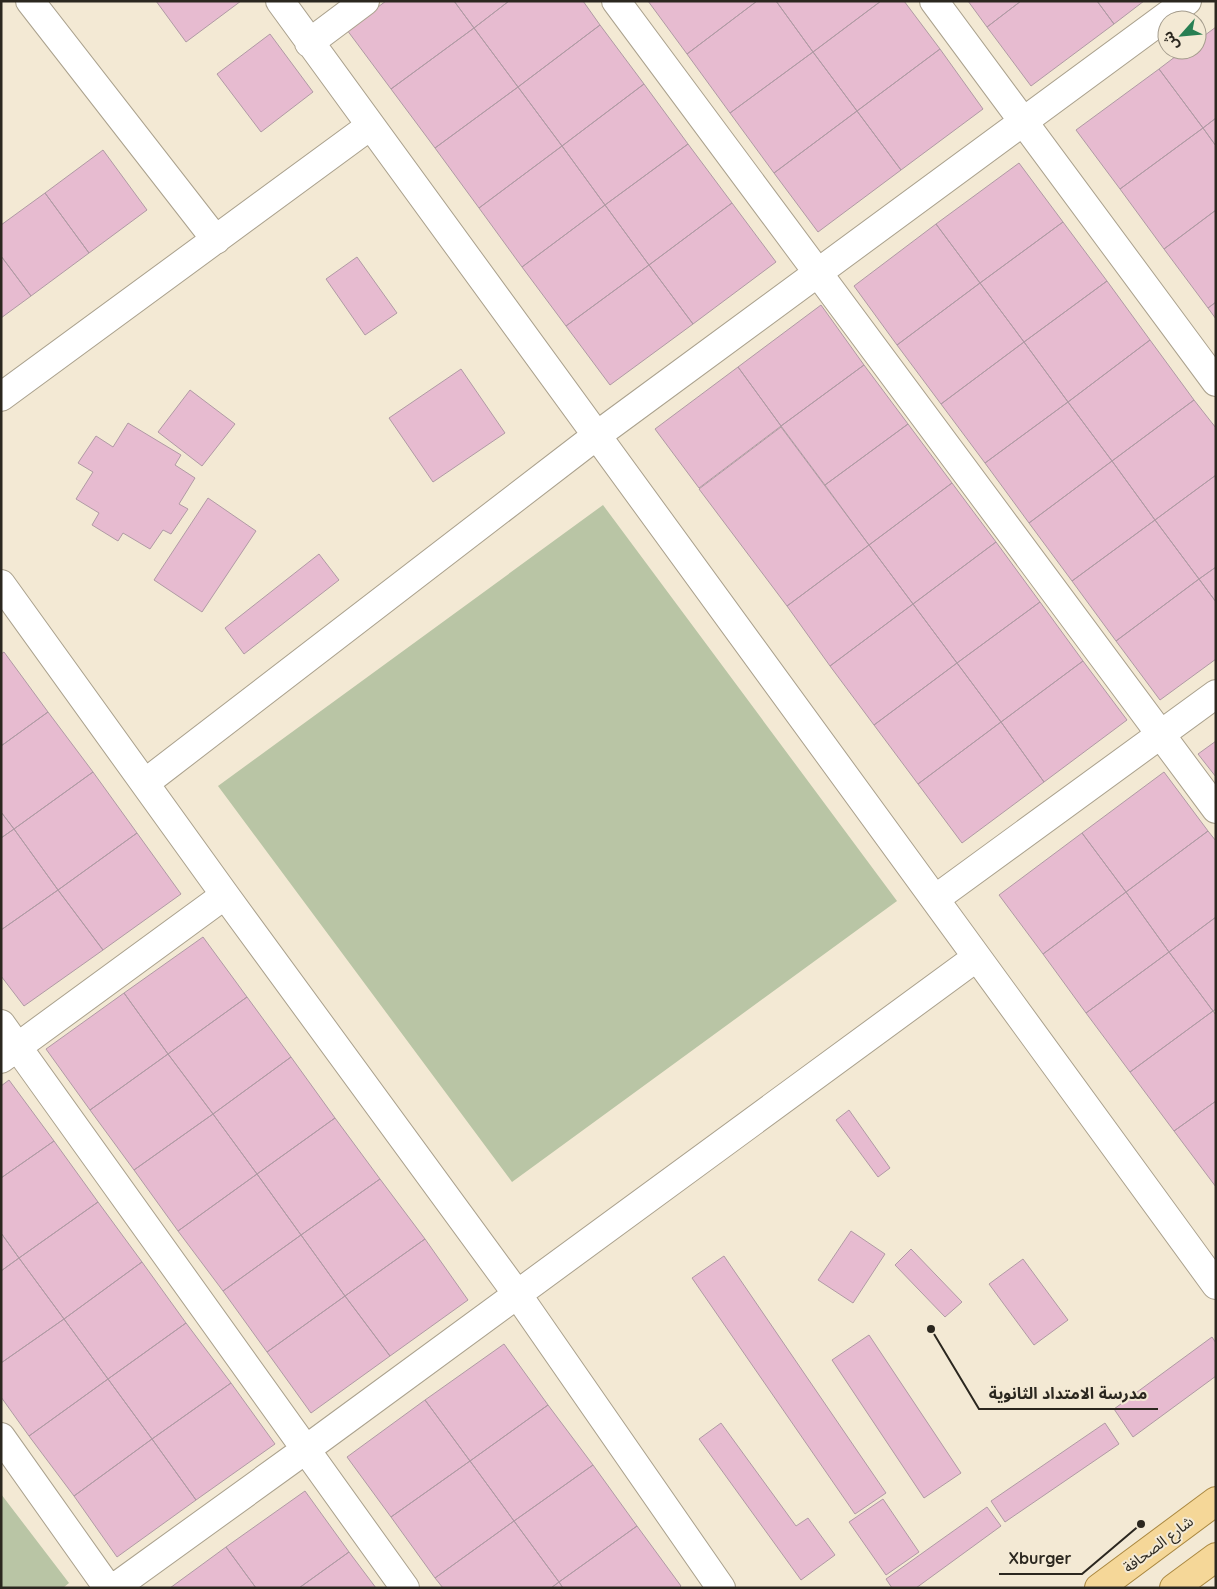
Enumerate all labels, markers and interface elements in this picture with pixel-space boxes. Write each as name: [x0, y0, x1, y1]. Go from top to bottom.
north arrow: [1157, 10, 1207, 60]
text: ش: [1158, 28, 1183, 54]
callout: مدرسة الامتداد الثانوية: [979, 1378, 1158, 1409]
text: مدرسة الامتداد الثانوية: [989, 1383, 1147, 1403]
street label: شارع الصحافة: [1119, 1511, 1199, 1579]
callout: Xburger: [999, 1543, 1082, 1574]
text: Xburger: [1009, 1548, 1071, 1568]

